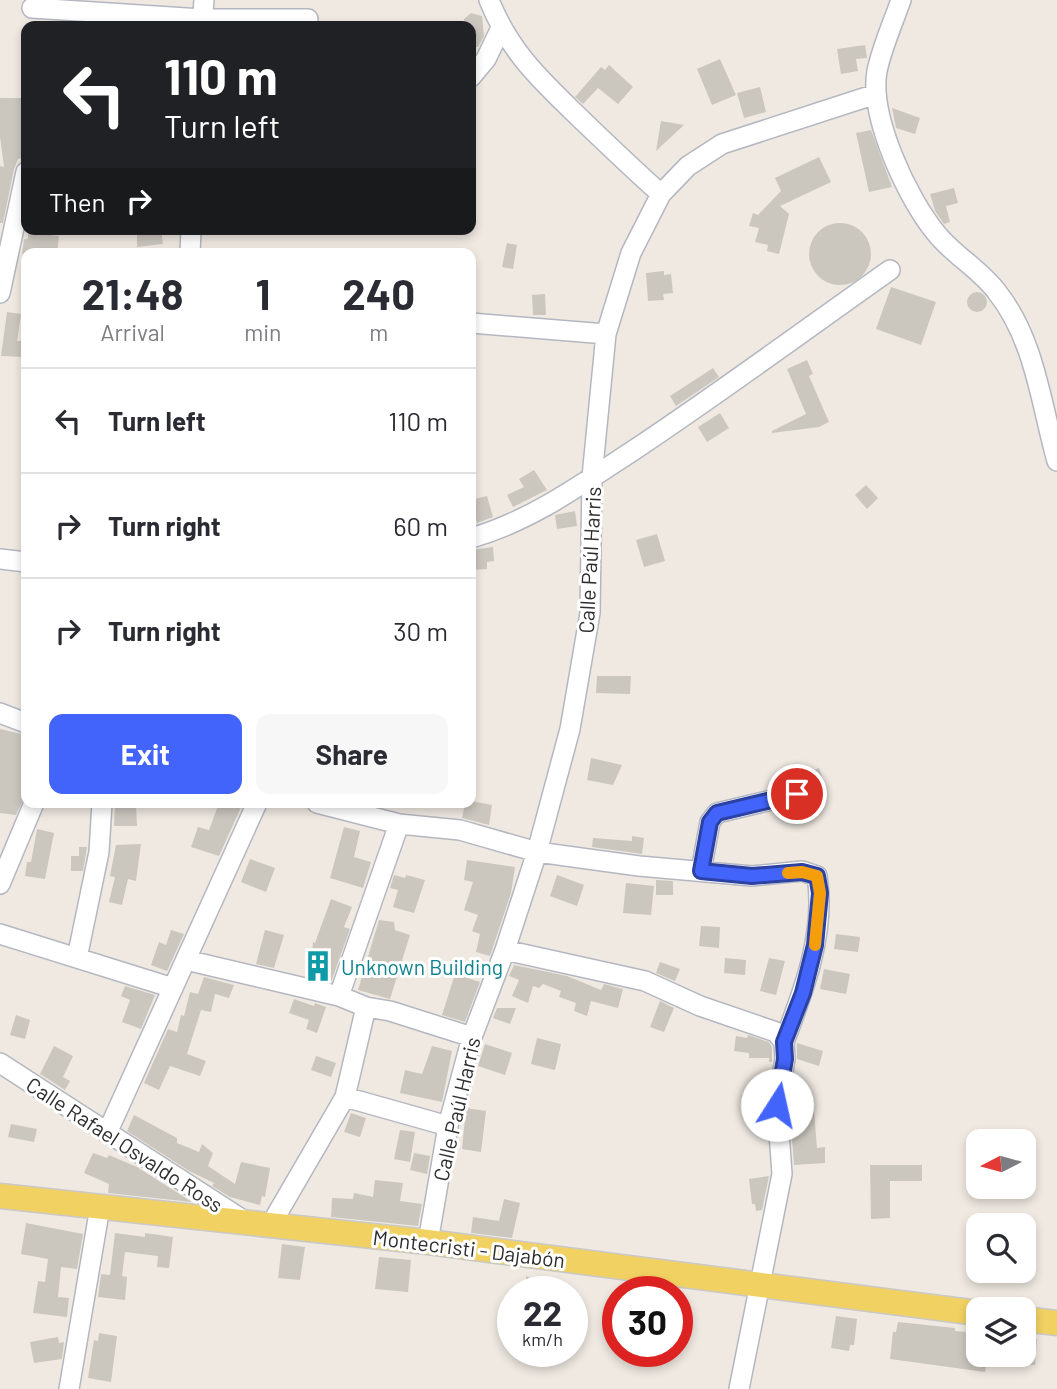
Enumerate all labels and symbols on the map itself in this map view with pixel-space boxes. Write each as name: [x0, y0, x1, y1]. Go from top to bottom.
street label: Calle Paúl Harris: [573, 486, 605, 634]
pin: [767, 764, 827, 824]
building icon: Unknown Building: [301, 949, 335, 983]
place label: Unknown Building: [341, 954, 503, 979]
street label: Calle Paúl Harris: [427, 1035, 485, 1183]
position arrow: [740, 1068, 814, 1142]
street label: Calle Rafael Osvaldo Ross: [22, 1071, 228, 1217]
north arrow: [966, 1129, 1036, 1199]
street label: Montecristi - Dajabón: [372, 1224, 566, 1272]
speed limit sign: 30: [602, 1276, 693, 1367]

